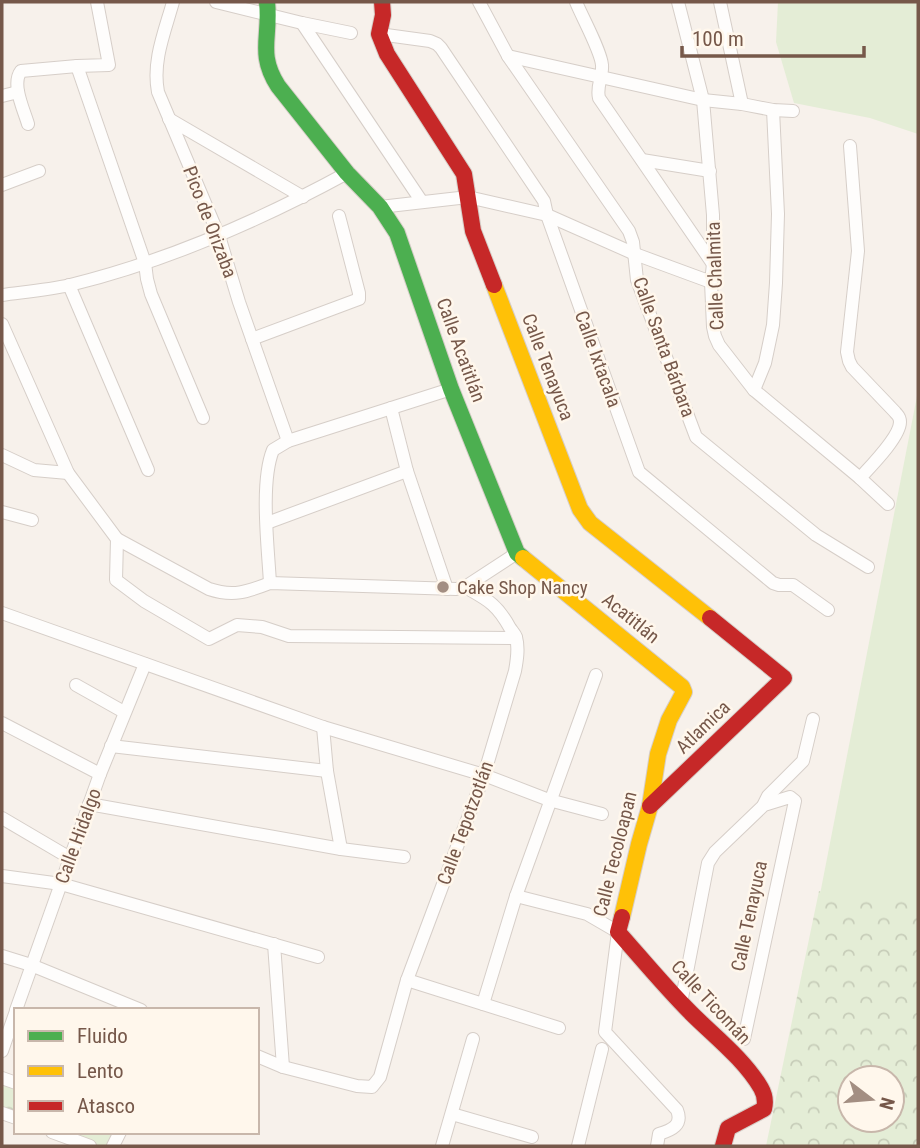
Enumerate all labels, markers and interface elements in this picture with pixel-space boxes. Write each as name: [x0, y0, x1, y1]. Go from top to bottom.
scale bar: [682, 14, 864, 58]
text: 100 m: [692, 27, 744, 51]
street label: Pico de Orizaba: [178, 163, 242, 281]
street label: Calle Chalmita: [702, 221, 728, 331]
street label: Calle Santa Bárbara: [628, 274, 700, 420]
street label: Calle Acatitlán: [432, 295, 490, 405]
street label: Calle Ixtacala: [570, 308, 626, 410]
street label: Calle Tenayuca: [517, 310, 579, 424]
place label: Cake Shop Nancy: [457, 576, 588, 599]
marker: Cake Shop Nancy: [435, 579, 451, 595]
street label: Acatitlán: [598, 588, 664, 648]
street label: Atlamica: [671, 696, 735, 758]
street label: Calle Tepotzotlán: [432, 758, 498, 888]
street label: Calle Hidalgo: [50, 785, 106, 887]
street label: Calle Tecoloapan: [588, 789, 642, 919]
street label: Calle Tenayuca: [726, 859, 772, 973]
street label: Calle Ticomán: [666, 955, 756, 1049]
legend: [14, 1008, 259, 1134]
text: Fluido: [77, 1024, 128, 1048]
text: Lento: [77, 1059, 124, 1083]
north arrow: [836, 1064, 906, 1134]
text: Atasco: [77, 1094, 135, 1118]
text: N: [874, 1095, 900, 1112]

